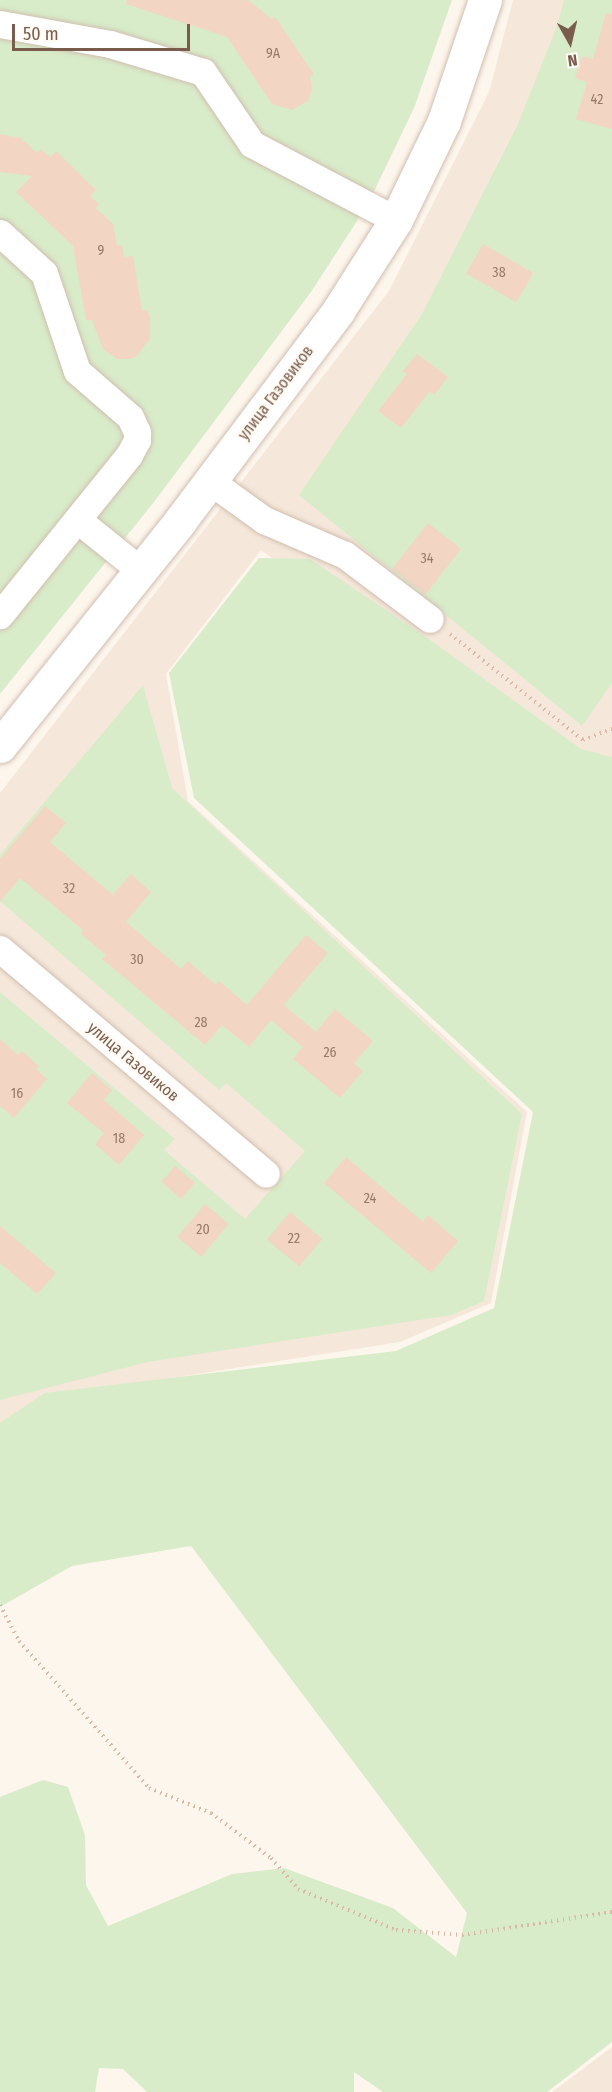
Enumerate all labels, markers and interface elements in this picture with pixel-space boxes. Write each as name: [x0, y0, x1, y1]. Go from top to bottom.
scale bar: [15, 12, 194, 50]
north arrow: [540, 12, 600, 72]
text: 50 m: [23, 23, 59, 45]
house number: 9А: [266, 46, 280, 62]
text: N: [567, 50, 579, 70]
house number: 42: [591, 92, 603, 108]
house number: 9: [98, 243, 104, 259]
house number: 38: [492, 265, 506, 281]
street label: улица Газовиков: [234, 342, 318, 444]
house number: 34: [420, 551, 434, 567]
house number: 32: [63, 881, 75, 897]
house number: 30: [130, 952, 144, 968]
house number: 28: [194, 1015, 208, 1031]
street label: улица Газовиков: [83, 1018, 183, 1106]
house number: 26: [323, 1045, 337, 1061]
house number: 16: [11, 1086, 23, 1102]
house number: 18: [113, 1131, 125, 1147]
house number: 24: [364, 1191, 376, 1207]
house number: 20: [196, 1222, 210, 1238]
house number: 22: [288, 1231, 300, 1247]

